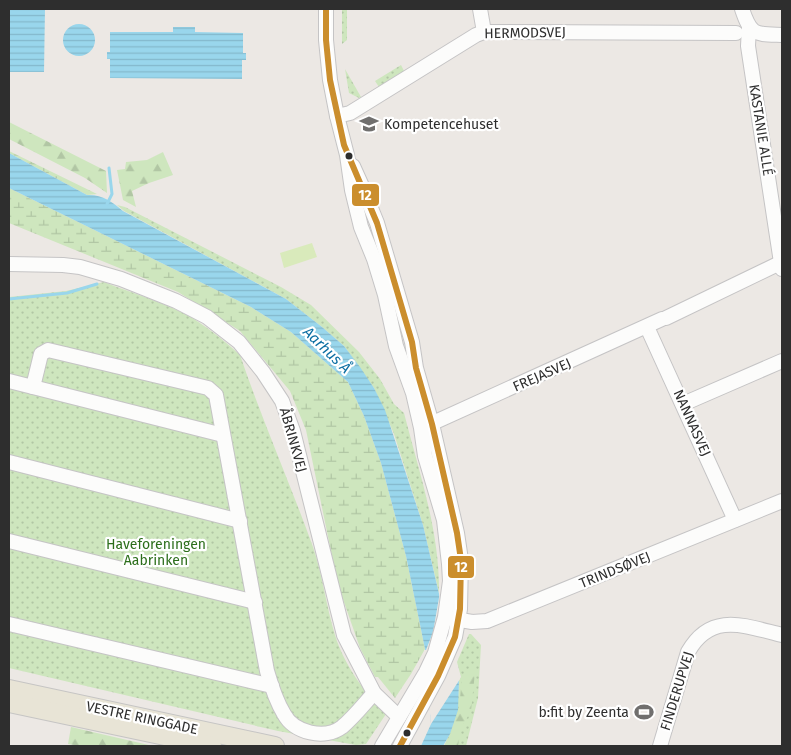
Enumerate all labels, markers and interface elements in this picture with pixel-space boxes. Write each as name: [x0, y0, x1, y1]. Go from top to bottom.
street label: HERMODSVEJ: [484, 24, 566, 42]
street label: KASTANIE ALLÉ: [745, 83, 778, 177]
school or university icon: Kompetencehuset: [358, 113, 380, 135]
place label: Kompetencehuset: [384, 116, 499, 133]
unlabelled marker: [344, 151, 354, 161]
line badge: 12: [351, 183, 380, 207]
text: 12: [358, 187, 372, 204]
water label: Aarhus Å: [299, 322, 355, 377]
street label: FREJASVEJ: [510, 355, 574, 395]
street label: NANNASVEJ: [670, 387, 714, 459]
street label: ÅBRINKVEJ: [276, 405, 311, 474]
park label: Haveforeningen Aabrinken: [106, 536, 206, 569]
street label: TRINDSØVEJ: [577, 548, 653, 592]
line badge: 12: [447, 555, 475, 579]
text: 12: [454, 559, 468, 576]
street label: FINDERUPVEJ: [657, 649, 697, 733]
street label: VESTRE RINGGADE: [85, 698, 199, 738]
sports icon: b:fit by Zeenta: [633, 701, 655, 723]
place label: b:fit by Zeenta: [539, 704, 629, 721]
unlabelled marker: [402, 728, 412, 738]

